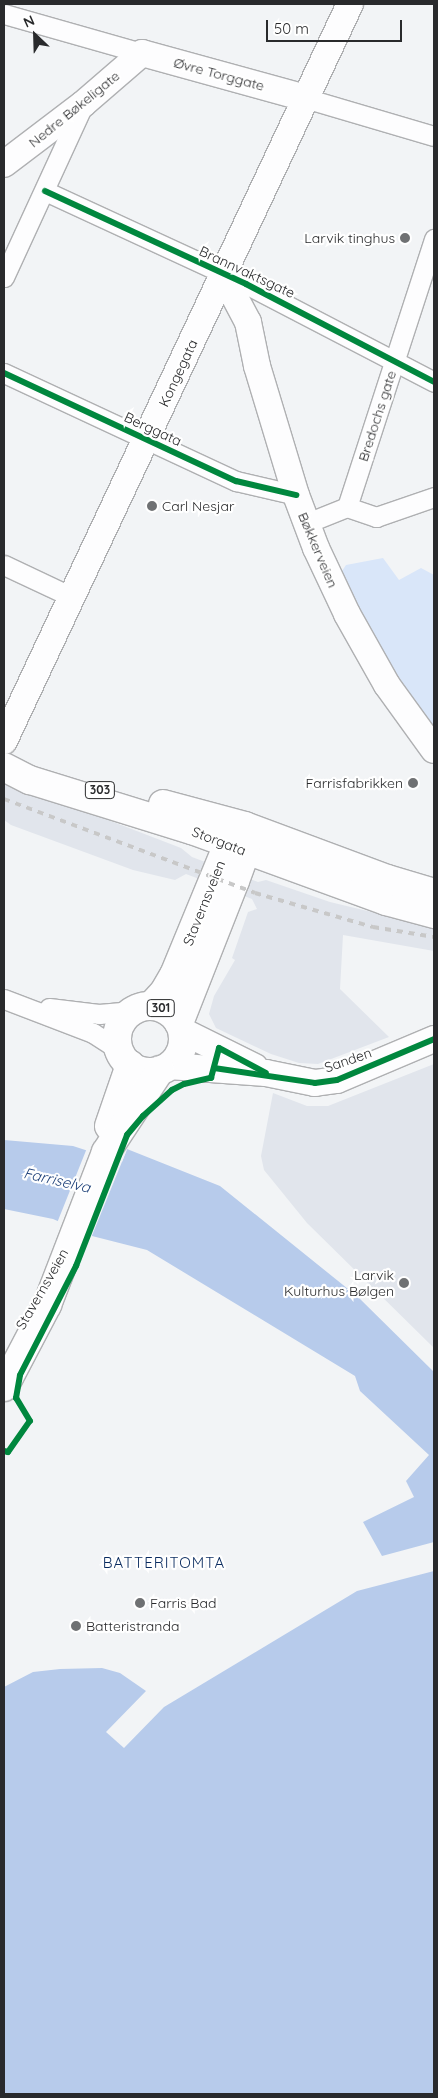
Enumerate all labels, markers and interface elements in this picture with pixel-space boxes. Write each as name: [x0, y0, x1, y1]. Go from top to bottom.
north arrow: [10, 10, 60, 60]
scale bar: [268, 10, 404, 42]
text: N: [21, 11, 37, 32]
text: 50 m: [274, 19, 309, 38]
street label: Øvre Torggate: [172, 54, 266, 94]
street label: Nedre Bøkeligate: [25, 67, 123, 151]
place label: Larvik tinghus: [304, 230, 395, 246]
marker: Larvik tinghus: [399, 232, 411, 244]
street label: Brannvaktsgate: [196, 242, 298, 302]
street label: Kongegata: [155, 337, 201, 409]
street label: Bredochs gate: [354, 369, 400, 463]
street label: Berggata: [122, 408, 184, 450]
place label: Carl Nesjar: [162, 498, 234, 514]
marker: Carl Nesjar: [146, 500, 158, 512]
street label: Bøkkerveien: [295, 510, 341, 590]
place label: Farrisfabrikken: [306, 775, 403, 791]
marker: Farrisfabrikken: [407, 777, 419, 789]
road number: 303: [84, 780, 116, 800]
street label: Storgata: [190, 823, 248, 859]
street label: Stavernsveien: [179, 858, 229, 948]
road number: 301: [146, 998, 176, 1018]
street label: Sanden: [322, 1044, 374, 1076]
water label: Farriselva: [22, 1164, 92, 1196]
street label: Stavernsveien: [12, 1246, 72, 1332]
place label: Larvik Kulturhus Bølgen: [284, 1267, 394, 1300]
marker: Larvik Kulturhus Bølgen: [398, 1277, 410, 1289]
district label: BATTERITOMTA: [101, 1554, 227, 1572]
place label: Farris Bad: [150, 1595, 216, 1611]
marker: Farris Bad: [134, 1597, 146, 1609]
place label: Batteristranda: [86, 1618, 179, 1634]
marker: Batteristranda: [70, 1620, 82, 1632]

